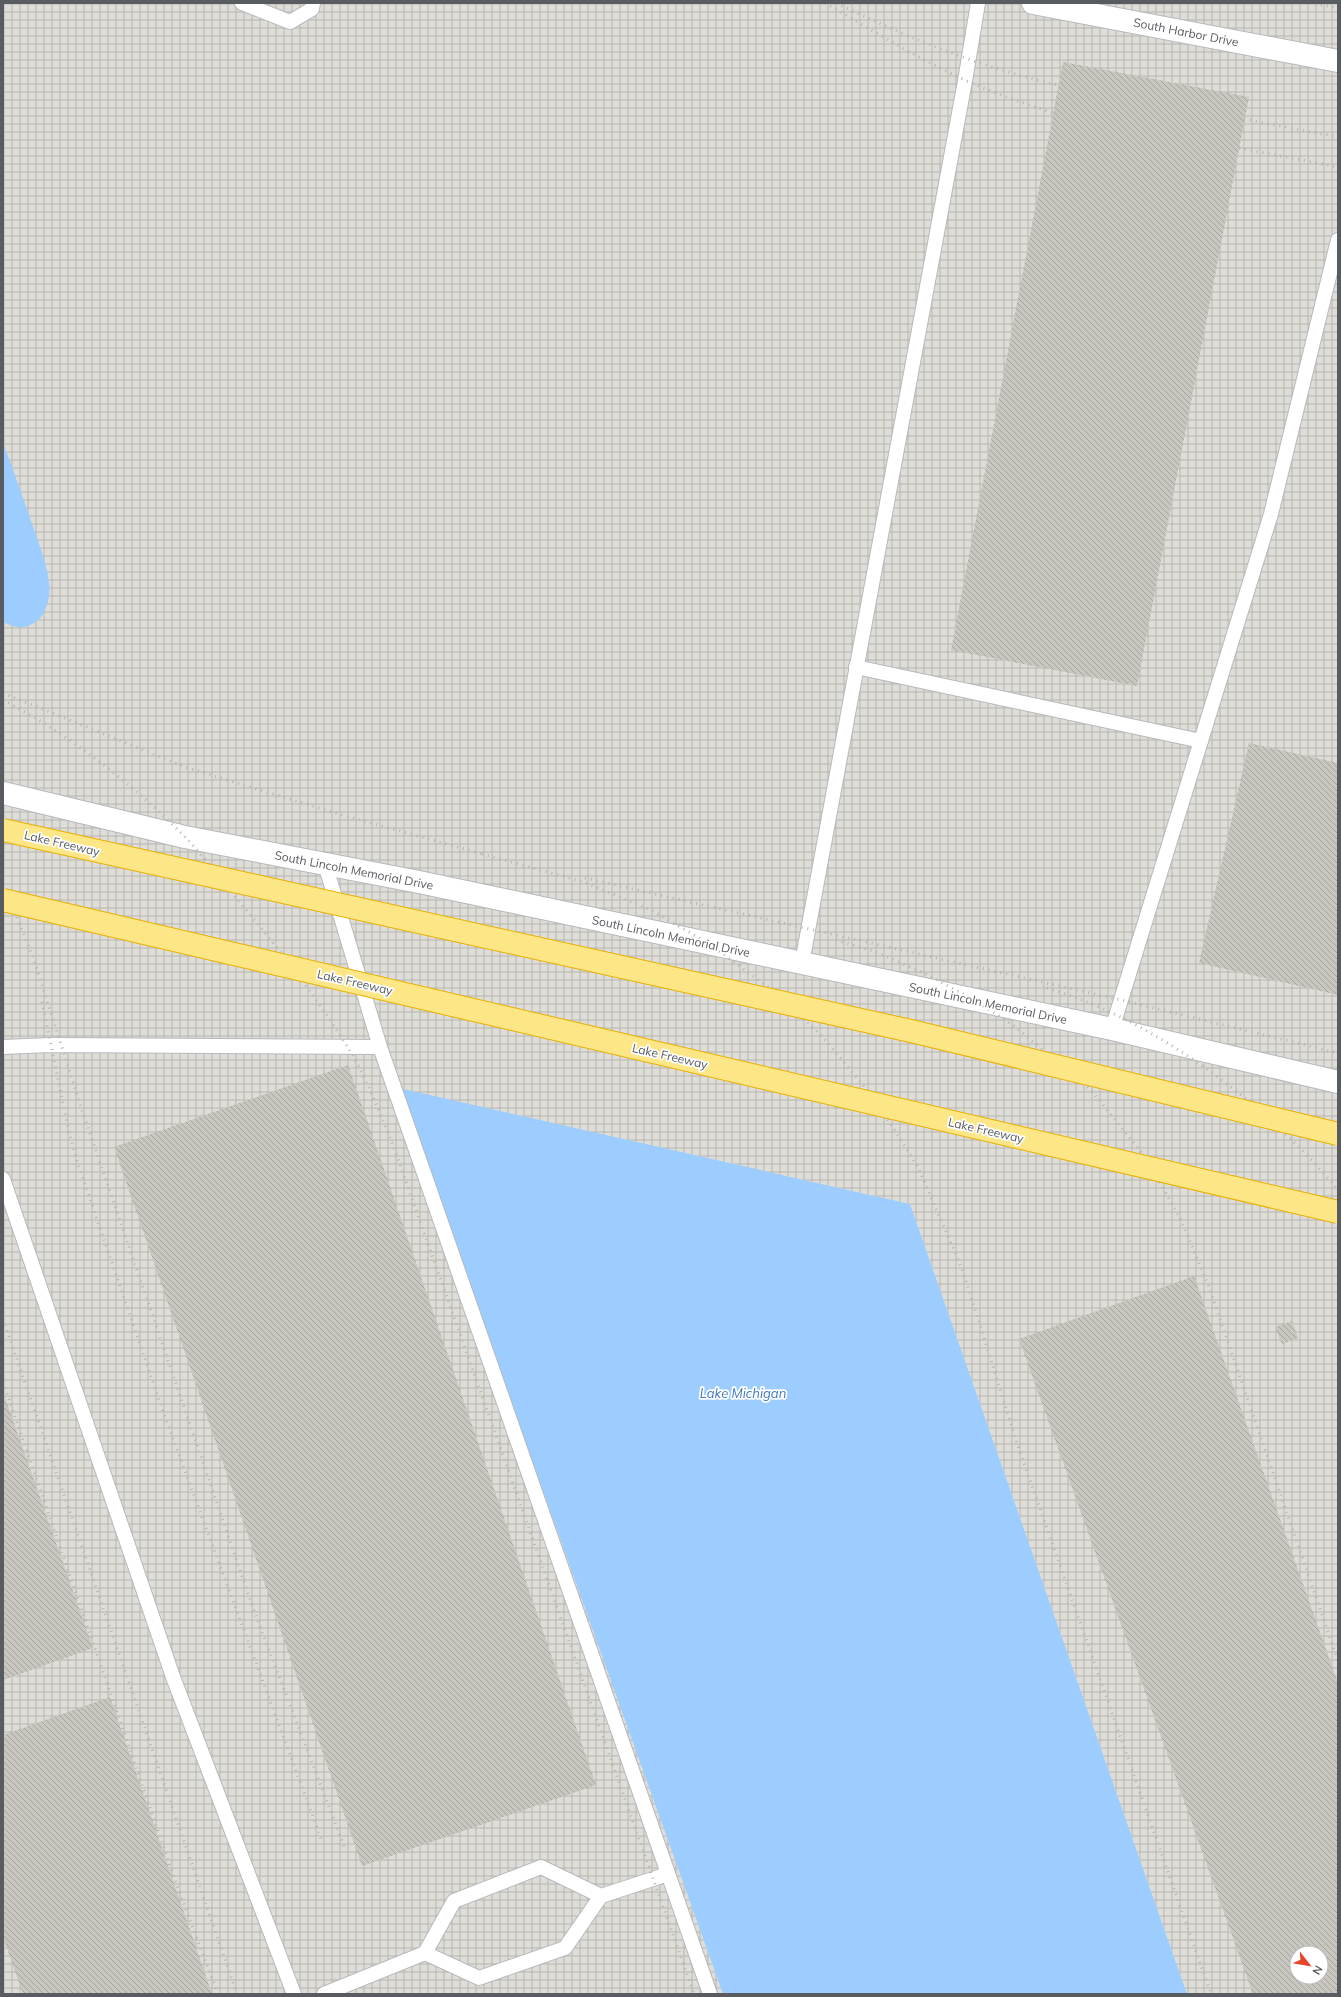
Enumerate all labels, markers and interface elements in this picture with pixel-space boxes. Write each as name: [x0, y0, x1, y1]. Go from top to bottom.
street label: South Harbor Drive: [1132, 14, 1240, 50]
street label: Lake Freeway: [23, 827, 102, 859]
street label: South Lincoln Memorial Drive: [273, 847, 435, 893]
street label: South Lincoln Memorial Drive: [591, 912, 751, 960]
street label: Lake Freeway: [316, 966, 395, 998]
street label: South Lincoln Memorial Drive: [908, 979, 1068, 1027]
street label: Lake Freeway: [631, 1040, 710, 1072]
street label: Lake Freeway: [947, 1114, 1026, 1146]
water label: Lake Michigan: [700, 1385, 786, 1401]
north arrow: [1289, 1945, 1329, 1985]
text: N: [1309, 1963, 1326, 1977]

